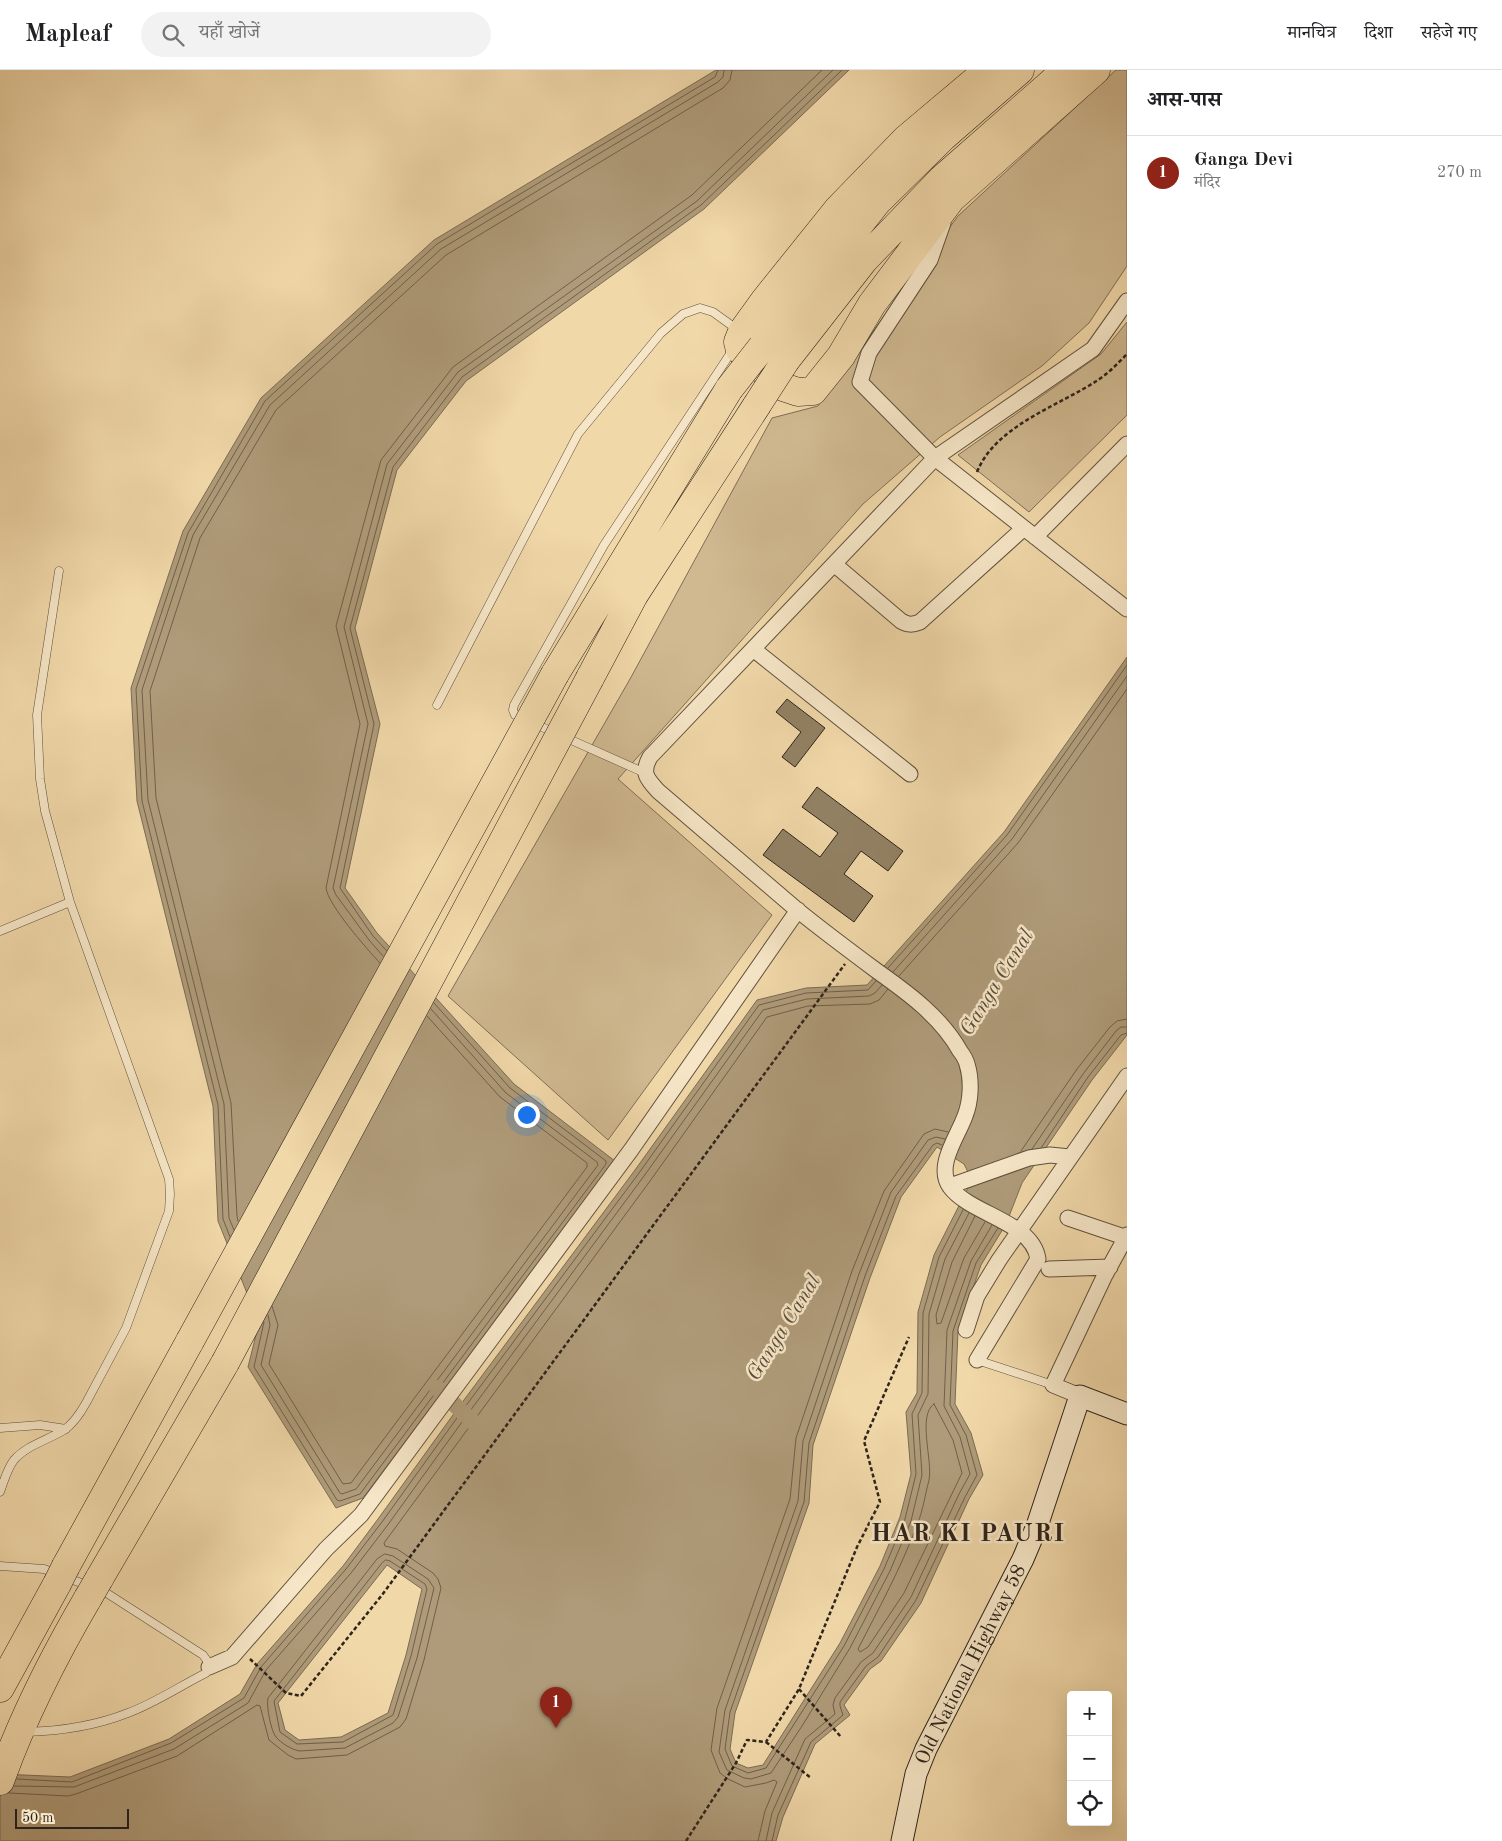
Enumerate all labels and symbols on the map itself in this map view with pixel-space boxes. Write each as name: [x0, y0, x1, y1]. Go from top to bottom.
water label: Ganga Canal: [956, 926, 1038, 1040]
your location: [514, 1102, 540, 1128]
water label: Ganga Canal: [743, 1271, 825, 1385]
district label: HAR KI PAURI: [871, 1522, 1065, 1547]
street label: Old National Highway 58: [913, 1562, 1031, 1768]
pin: 1: [540, 1687, 572, 1728]
scale bar: [15, 1806, 129, 1829]

